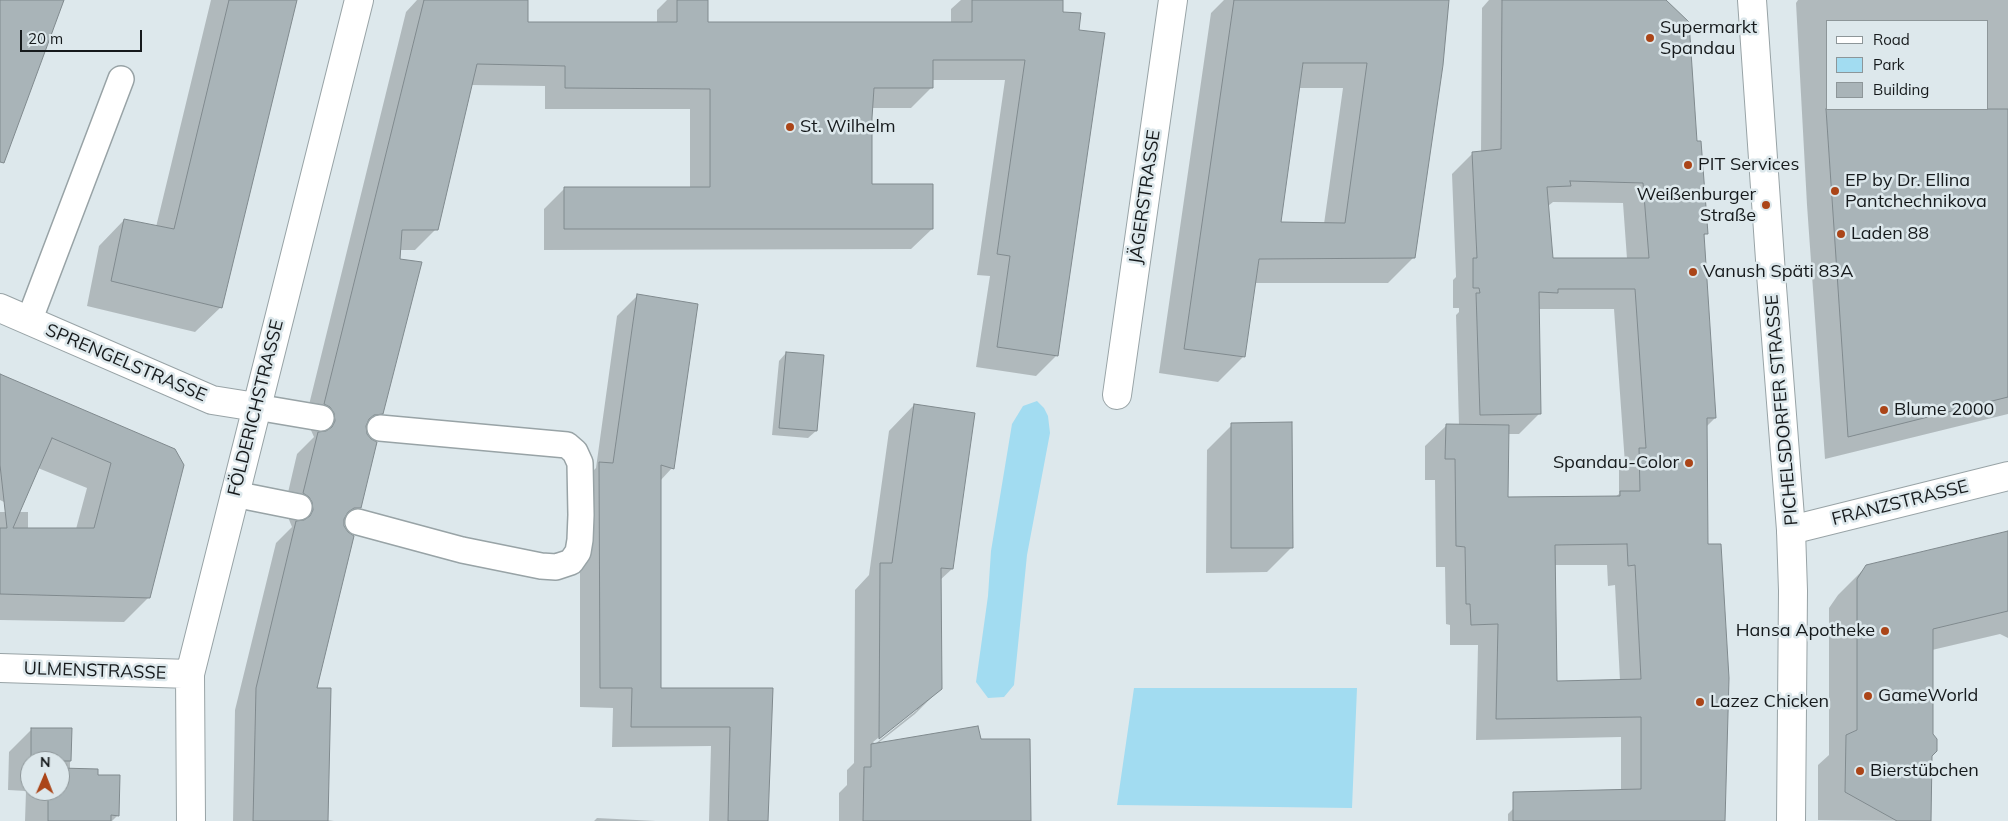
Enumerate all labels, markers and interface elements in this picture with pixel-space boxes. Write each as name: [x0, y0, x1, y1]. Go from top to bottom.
place label: Supermarkt Spandau: [1660, 17, 1757, 59]
scale bar: [22, 20, 145, 52]
legend: [1826, 20, 1988, 110]
text: 20 m: [28, 29, 63, 48]
text: Road: [1873, 30, 1910, 49]
marker: Supermarkt Spandau: [1644, 32, 1656, 44]
text: Park: [1873, 55, 1905, 74]
text: Building: [1873, 80, 1929, 99]
place label: St. Wilhelm: [800, 116, 896, 138]
marker: St. Wilhelm: [784, 121, 796, 133]
street label: JÄGERSTRASSE: [1125, 128, 1165, 266]
place label: PIT Services: [1698, 154, 1799, 176]
marker: PIT Services: [1682, 159, 1694, 171]
place label: EP by Dr. Ellina Pantchechnikova: [1845, 170, 1987, 212]
place label: Weißenburger Straße: [1636, 184, 1756, 226]
marker: EP by Dr. Ellina Pantchechnikova: [1829, 185, 1841, 197]
marker: Weißenburger Straße: [1760, 199, 1772, 211]
place label: Laden 88: [1851, 223, 1929, 245]
marker: Laden 88: [1835, 228, 1847, 240]
place label: Vanush Späti 83A: [1703, 261, 1853, 283]
marker: Vanush Späti 83A: [1687, 266, 1699, 278]
street label: PICHELSDORFER STRASSE: [1761, 294, 1803, 526]
street label: FÖLDERICHSTRASSE: [224, 318, 288, 498]
street label: SPRENGELSTRASSE: [42, 319, 210, 407]
place label: Blume 2000: [1894, 399, 1994, 421]
marker: Blume 2000: [1878, 404, 1890, 416]
place label: Spandau-Color: [1553, 452, 1679, 474]
marker: Spandau-Color: [1683, 457, 1695, 469]
street label: FRANZSTRASSE: [1830, 476, 1970, 530]
place label: Hansa Apotheke: [1736, 620, 1875, 642]
marker: Hansa Apotheke: [1879, 625, 1891, 637]
street label: ULMENSTRASSE: [23, 658, 167, 684]
place label: GameWorld: [1878, 685, 1978, 707]
marker: GameWorld: [1862, 690, 1874, 702]
place label: Lazez Chicken: [1710, 691, 1829, 713]
marker: Lazez Chicken: [1694, 696, 1706, 708]
north arrow: [20, 751, 70, 801]
text: N: [40, 753, 51, 771]
place label: Bierstübchen: [1870, 760, 1979, 782]
marker: Bierstübchen: [1854, 765, 1866, 777]

